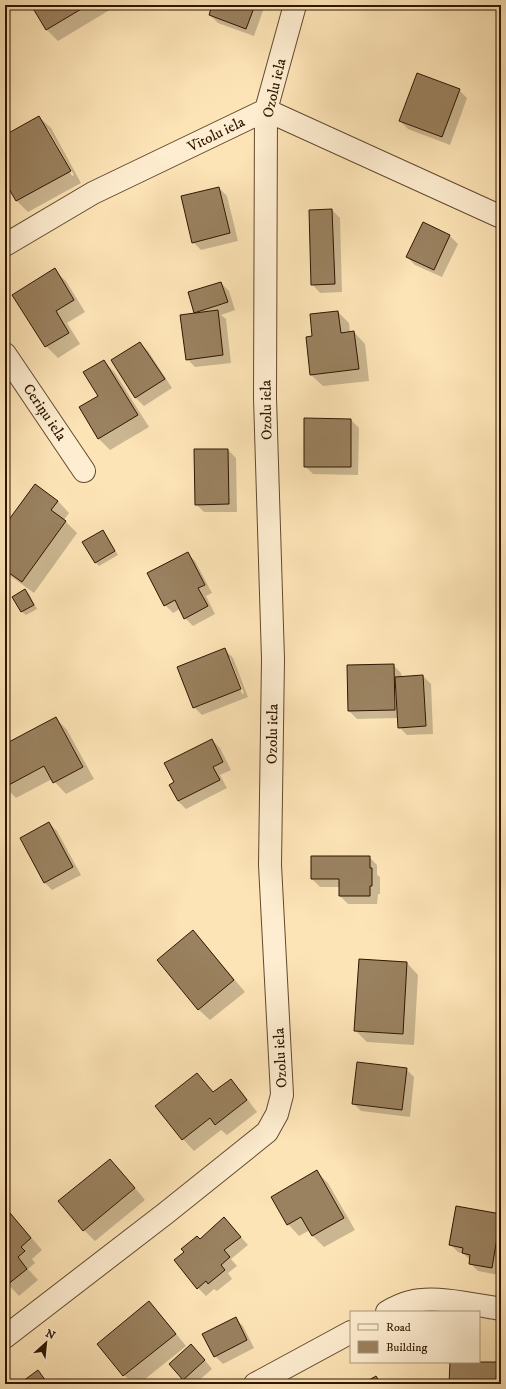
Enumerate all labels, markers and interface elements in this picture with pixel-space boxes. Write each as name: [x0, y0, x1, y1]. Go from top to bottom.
street label: Ozolu iela: [258, 56, 291, 120]
street label: Vītolu iela: [184, 112, 248, 157]
street label: Ozolu iela: [256, 379, 277, 440]
street label: Ceriņu iela: [19, 380, 71, 445]
street label: Ozolu iela: [262, 703, 283, 764]
street label: Ozolu iela: [269, 1027, 292, 1089]
legend: [350, 1311, 480, 1363]
text: Road: [386, 1320, 411, 1335]
north arrow: [26, 1323, 66, 1363]
text: N: [43, 1327, 57, 1343]
text: Building: [386, 1340, 427, 1355]

